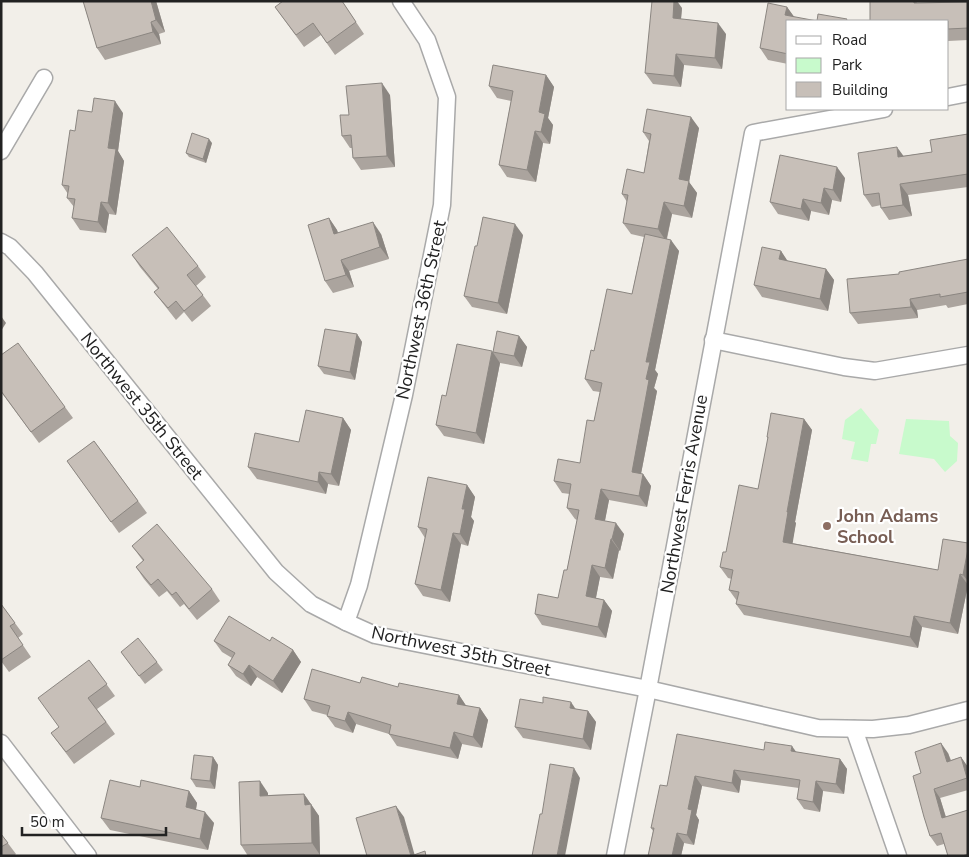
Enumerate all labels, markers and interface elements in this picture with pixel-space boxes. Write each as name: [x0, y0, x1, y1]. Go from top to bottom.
legend: [786, 20, 949, 110]
text: Road: [832, 30, 867, 50]
text: Park: [832, 55, 862, 75]
text: Building: [832, 80, 888, 100]
street label: Northwest 36th Street: [390, 218, 452, 402]
street label: Northwest 35th Street: [75, 327, 209, 485]
street label: Northwest Ferris Avenue: [655, 393, 713, 595]
place label: John Adams School: [836, 504, 938, 549]
marker: John Adams School: [821, 520, 833, 532]
street label: Northwest 35th Street: [369, 620, 553, 682]
scale bar: [22, 804, 166, 836]
text: 50 m: [30, 812, 65, 832]

